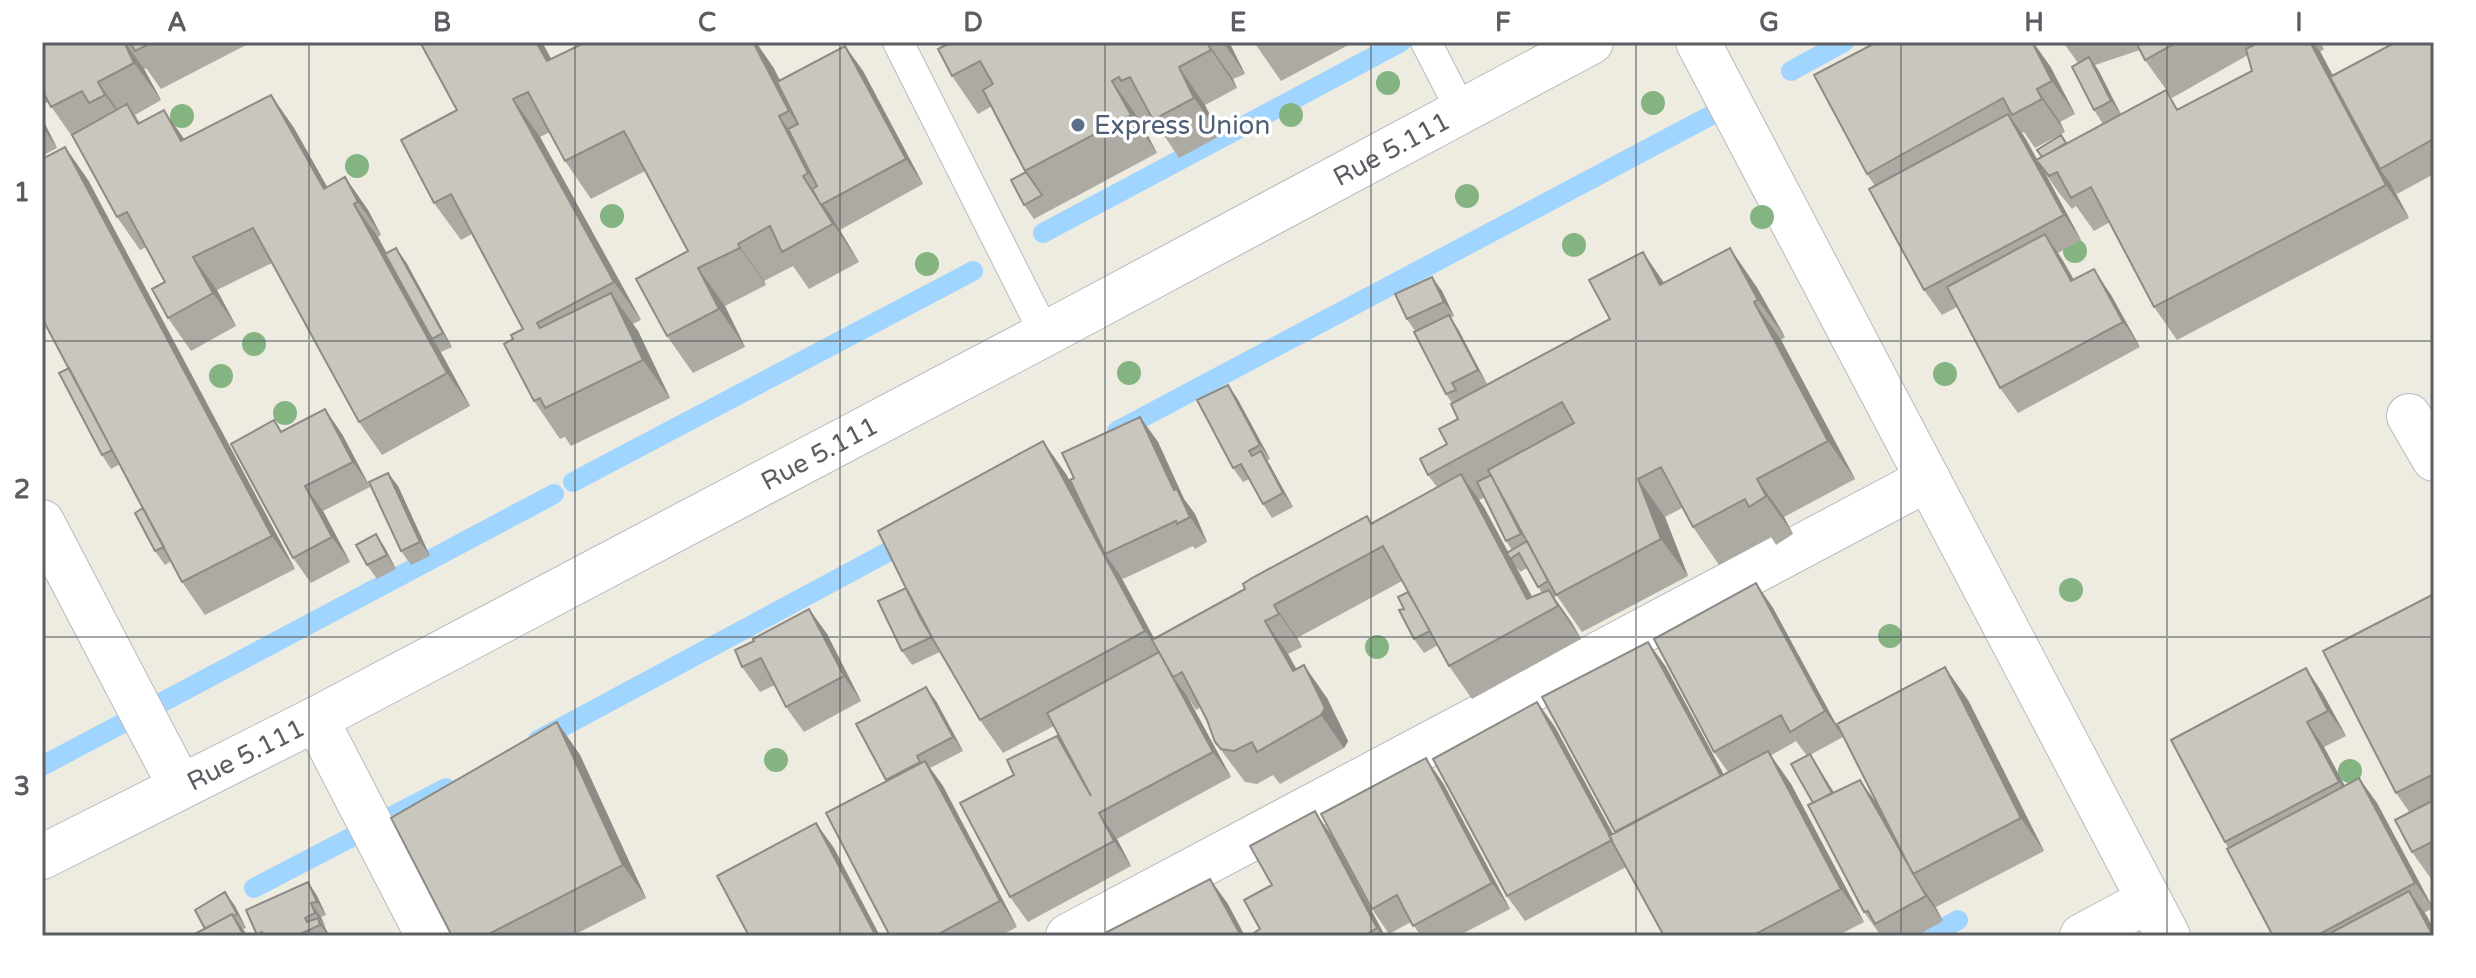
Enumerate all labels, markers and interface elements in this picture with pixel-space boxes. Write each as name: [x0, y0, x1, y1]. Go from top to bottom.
text: A: [167, 7, 187, 38]
text: B: [433, 7, 451, 38]
text: C: [698, 7, 716, 38]
text: D: [963, 7, 983, 38]
text: E: [1230, 7, 1246, 38]
text: F: [1495, 7, 1511, 38]
text: G: [1759, 7, 1779, 38]
text: H: [2024, 7, 2044, 38]
text: I: [2295, 7, 2303, 38]
street label: Rue 5.111: [1328, 105, 1455, 193]
place label: Express Union: [1094, 110, 1270, 141]
marker: Express Union: [1069, 116, 1087, 134]
text: 1: [14, 177, 30, 208]
street label: Rue 5.111: [756, 410, 883, 497]
text: 2: [14, 474, 30, 505]
street label: Rue 5.111: [182, 712, 310, 797]
text: 3: [14, 771, 30, 802]

